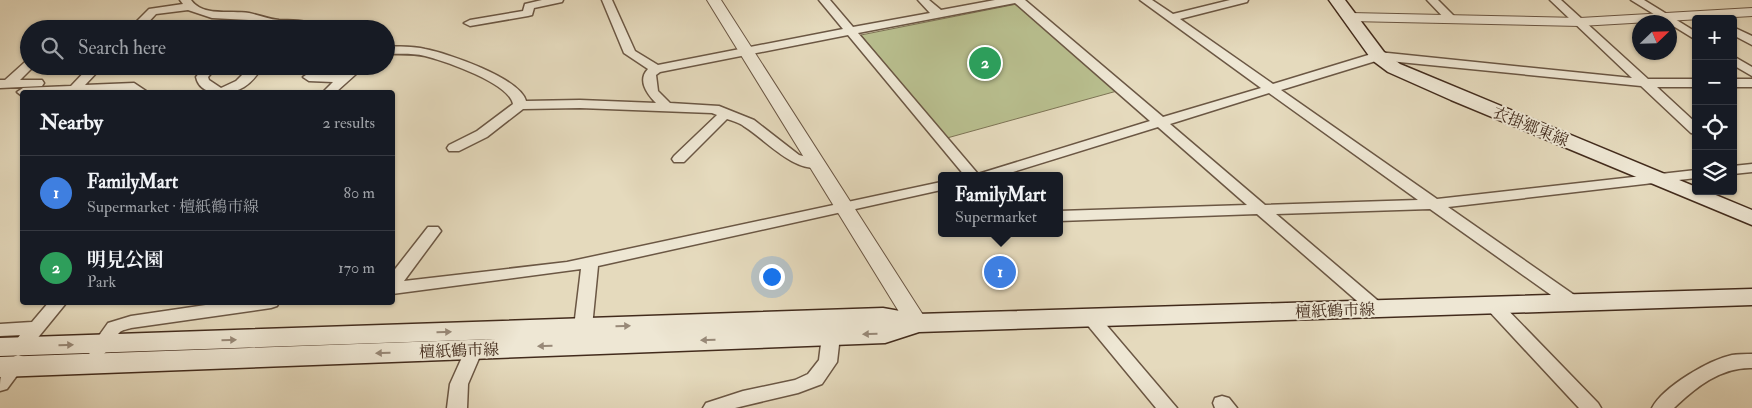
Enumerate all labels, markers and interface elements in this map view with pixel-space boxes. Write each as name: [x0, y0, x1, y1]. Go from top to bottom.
north arrow: [1632, 15, 1677, 60]
map controls: [1692, 15, 1737, 195]
button: +: [1692, 15, 1737, 60]
search box: [20, 20, 395, 75]
icon: search: [38, 34, 66, 62]
text: Search here: [78, 36, 166, 60]
pin: 2: [969, 44, 1001, 82]
button: −: [1692, 60, 1737, 105]
street label: 衣掛郷東線: [1490, 103, 1571, 151]
button: locate: [1692, 105, 1737, 150]
text: Nearby: [40, 109, 103, 136]
text: 2 results: [322, 113, 375, 133]
button: layers: [1692, 150, 1737, 195]
text: FamilyMart: [87, 170, 178, 194]
popup: [938, 172, 1063, 237]
text: 1: [53, 183, 59, 203]
text: 80 m: [344, 183, 375, 203]
text: FamilyMart: [955, 183, 1046, 207]
text: Supermarket · 檀紙鶴市線: [87, 197, 259, 217]
text: Supermarket: [955, 207, 1037, 227]
text: 明見公園: [87, 248, 163, 272]
pin: 1: [984, 253, 1016, 291]
text: 2: [52, 258, 60, 278]
text: 170 m: [338, 258, 375, 278]
your location: [759, 264, 785, 290]
text: Park: [87, 272, 116, 292]
street label: 檀紙鶴市線: [1295, 300, 1375, 322]
one-way arrow: [616, 322, 632, 330]
one-way arrow: [436, 328, 452, 336]
one-way arrow: [862, 331, 878, 339]
one-way arrow: [221, 336, 237, 344]
one-way arrow: [700, 337, 716, 345]
street label: 檀紙鶴市線: [419, 340, 499, 362]
one-way arrow: [58, 341, 74, 349]
one-way arrow: [537, 343, 553, 351]
one-way arrow: [375, 349, 391, 357]

